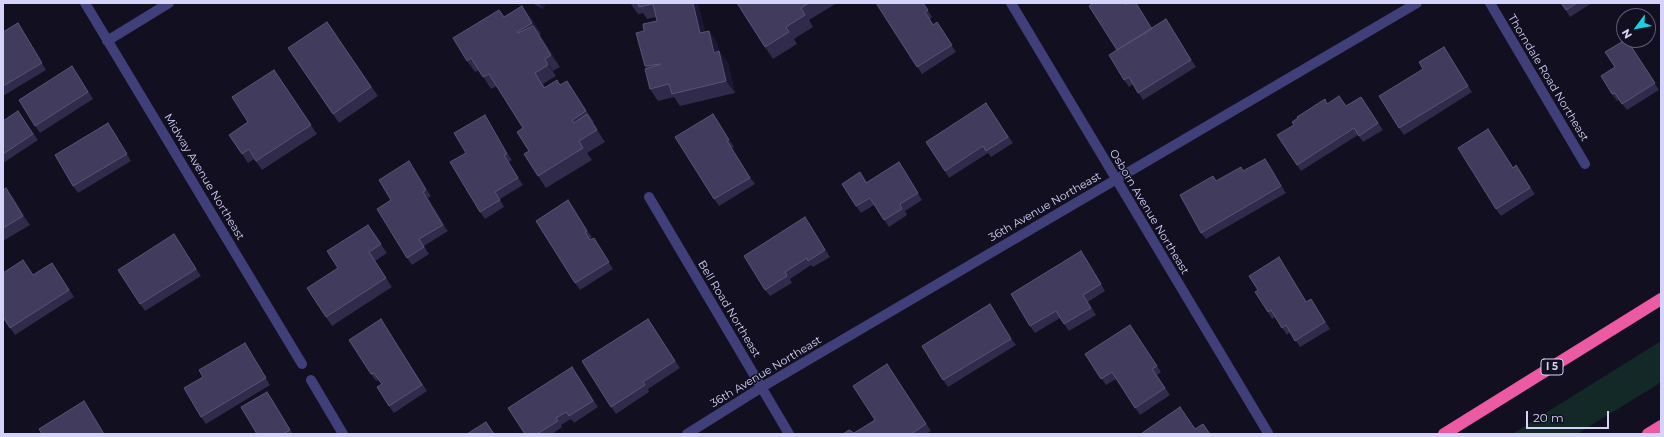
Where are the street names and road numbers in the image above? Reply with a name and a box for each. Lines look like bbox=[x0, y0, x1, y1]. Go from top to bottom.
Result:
street label: Thorndale Road Northeast bbox=[1505, 12, 1591, 144]
street label: Midway Avenue Northeast bbox=[161, 111, 247, 243]
street label: Osborn Avenue Northeast bbox=[1106, 147, 1192, 277]
street label: 36th Avenue Northeast bbox=[987, 169, 1103, 245]
street label: Bell Road Northeast bbox=[695, 258, 763, 360]
street label: 36th Avenue Northeast bbox=[708, 334, 824, 410]
road number: I 5 bbox=[1541, 359, 1563, 375]

